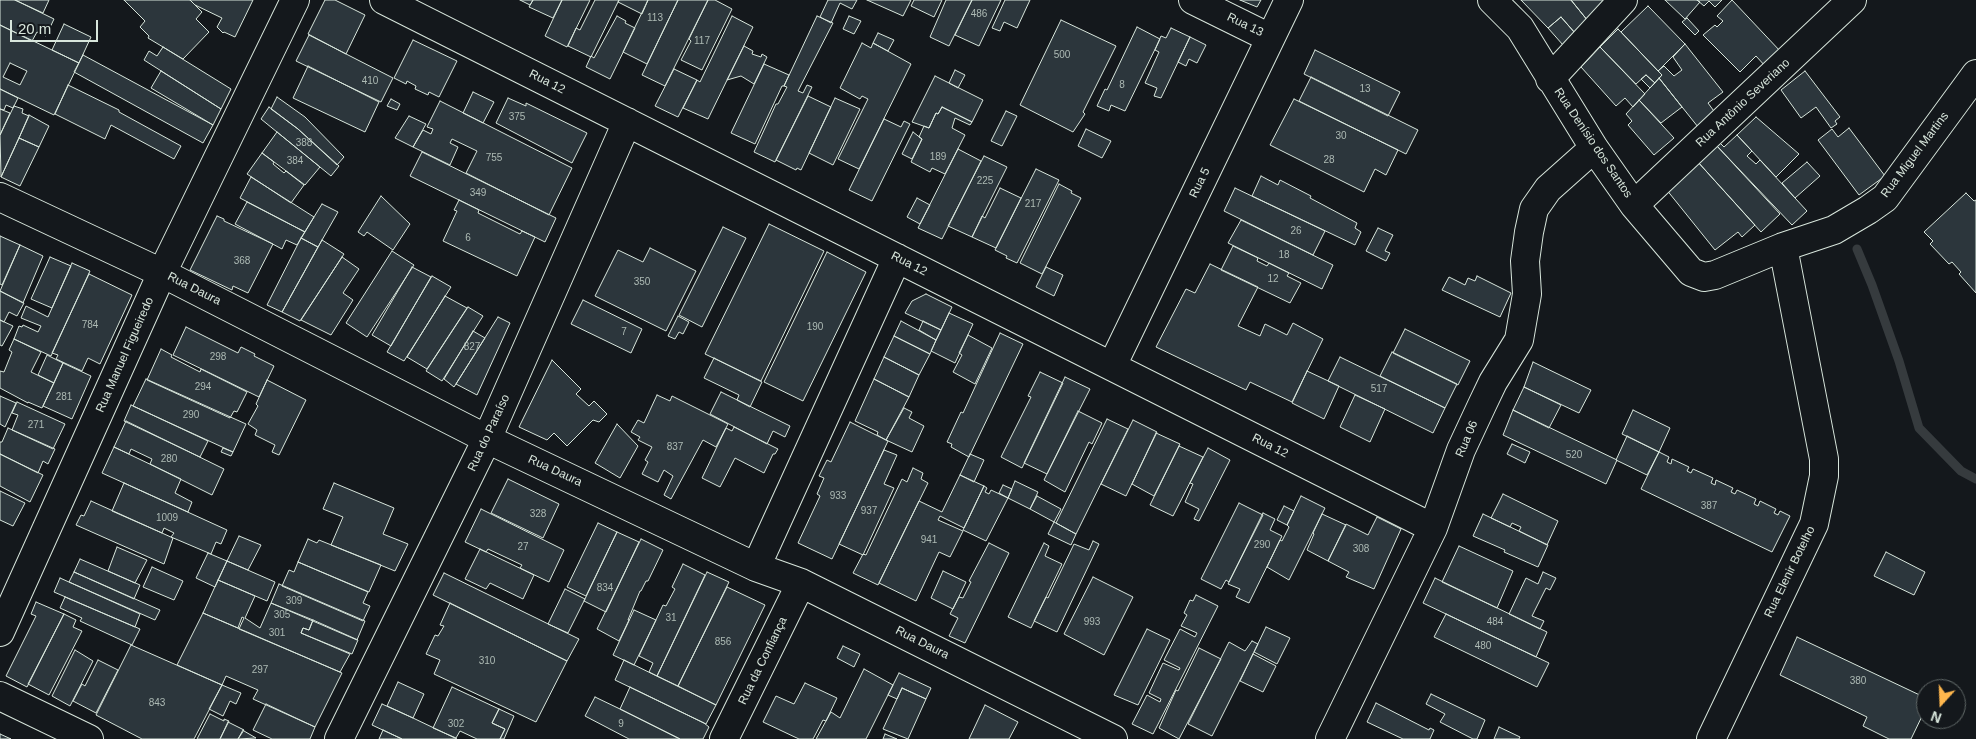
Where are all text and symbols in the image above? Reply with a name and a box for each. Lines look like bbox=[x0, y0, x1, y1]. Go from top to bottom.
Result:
house number: 486 bbox=[971, 8, 987, 20]
scale bar bbox=[12, 10, 100, 42]
street label: Rua 13 bbox=[1224, 10, 1266, 40]
house number: 113 bbox=[647, 12, 663, 24]
text: 20 m bbox=[18, 20, 51, 37]
house number: 117 bbox=[694, 35, 710, 47]
house number: 500 bbox=[1054, 49, 1070, 61]
street label: Rua Antônio Severiano bbox=[1693, 56, 1793, 150]
street label: Rua 12 bbox=[526, 67, 568, 97]
house number: 410 bbox=[362, 75, 378, 87]
house number: 8 bbox=[1119, 79, 1125, 91]
house number: 13 bbox=[1359, 83, 1371, 95]
street label: Rua Denísio dos Santos bbox=[1551, 85, 1635, 201]
street label: Rua Miguel Martins bbox=[1878, 109, 1952, 201]
house number: 375 bbox=[509, 111, 525, 123]
house number: 30 bbox=[1335, 130, 1347, 142]
house number: 388 bbox=[296, 137, 312, 149]
house number: 189 bbox=[930, 151, 946, 163]
house number: 755 bbox=[486, 152, 502, 164]
house number: 28 bbox=[1323, 154, 1335, 166]
house number: 384 bbox=[287, 155, 303, 167]
street label: Rua 5 bbox=[1187, 165, 1213, 201]
house number: 225 bbox=[977, 175, 993, 187]
house number: 349 bbox=[470, 187, 486, 199]
house number: 217 bbox=[1025, 198, 1041, 210]
house number: 26 bbox=[1290, 225, 1302, 237]
house number: 6 bbox=[465, 232, 471, 244]
street label: Rua 12 bbox=[888, 249, 930, 279]
house number: 18 bbox=[1278, 249, 1290, 261]
house number: 368 bbox=[234, 255, 250, 267]
street label: Rua Daura bbox=[165, 269, 223, 309]
house number: 12 bbox=[1267, 273, 1279, 285]
house number: 350 bbox=[634, 276, 650, 288]
street label: Rua Manuel Figueiredo bbox=[93, 295, 157, 415]
house number: 784 bbox=[82, 319, 98, 331]
house number: 190 bbox=[807, 321, 823, 333]
house number: 7 bbox=[621, 326, 627, 338]
house number: 827 bbox=[464, 341, 480, 353]
house number: 298 bbox=[210, 351, 226, 363]
house number: 294 bbox=[195, 381, 211, 393]
house number: 517 bbox=[1371, 383, 1387, 395]
house number: 281 bbox=[56, 391, 72, 403]
street label: Rua do Paraíso bbox=[465, 392, 513, 474]
house number: 290 bbox=[183, 409, 199, 421]
street label: Rua 06 bbox=[1453, 418, 1481, 460]
house number: 271 bbox=[28, 419, 44, 431]
street label: Rua 12 bbox=[1249, 431, 1291, 461]
house number: 837 bbox=[667, 441, 683, 453]
house number: 520 bbox=[1566, 449, 1582, 461]
street label: Rua Daura bbox=[526, 452, 584, 490]
house number: 280 bbox=[161, 453, 177, 465]
house number: 933 bbox=[830, 490, 846, 502]
house number: 387 bbox=[1701, 500, 1717, 512]
house number: 937 bbox=[861, 505, 877, 517]
house number: 328 bbox=[530, 508, 546, 520]
house number: 1009 bbox=[156, 512, 178, 524]
street label: Rua Elenir Botelho bbox=[1762, 524, 1818, 620]
house number: 941 bbox=[921, 534, 937, 546]
house number: 290 bbox=[1254, 539, 1270, 551]
house number: 27 bbox=[517, 541, 529, 553]
house number: 308 bbox=[1353, 543, 1369, 555]
house number: 834 bbox=[597, 582, 613, 594]
house number: 309 bbox=[286, 595, 302, 607]
house number: 305 bbox=[274, 609, 290, 621]
house number: 31 bbox=[665, 612, 677, 624]
street label: Rua da Confiança bbox=[735, 615, 791, 707]
house number: 993 bbox=[1084, 616, 1100, 628]
house number: 484 bbox=[1487, 616, 1503, 628]
street label: Rua Daura bbox=[893, 623, 951, 663]
house number: 301 bbox=[269, 627, 285, 639]
house number: 856 bbox=[715, 636, 731, 648]
house number: 480 bbox=[1475, 640, 1491, 652]
house number: 310 bbox=[479, 655, 495, 667]
house number: 297 bbox=[252, 664, 268, 676]
house number: 380 bbox=[1850, 675, 1866, 687]
north arrow bbox=[1916, 679, 1966, 729]
house number: 843 bbox=[149, 697, 165, 709]
text: N bbox=[1929, 708, 1944, 726]
house number: 302 bbox=[448, 718, 464, 730]
house number: 9 bbox=[618, 718, 624, 730]

